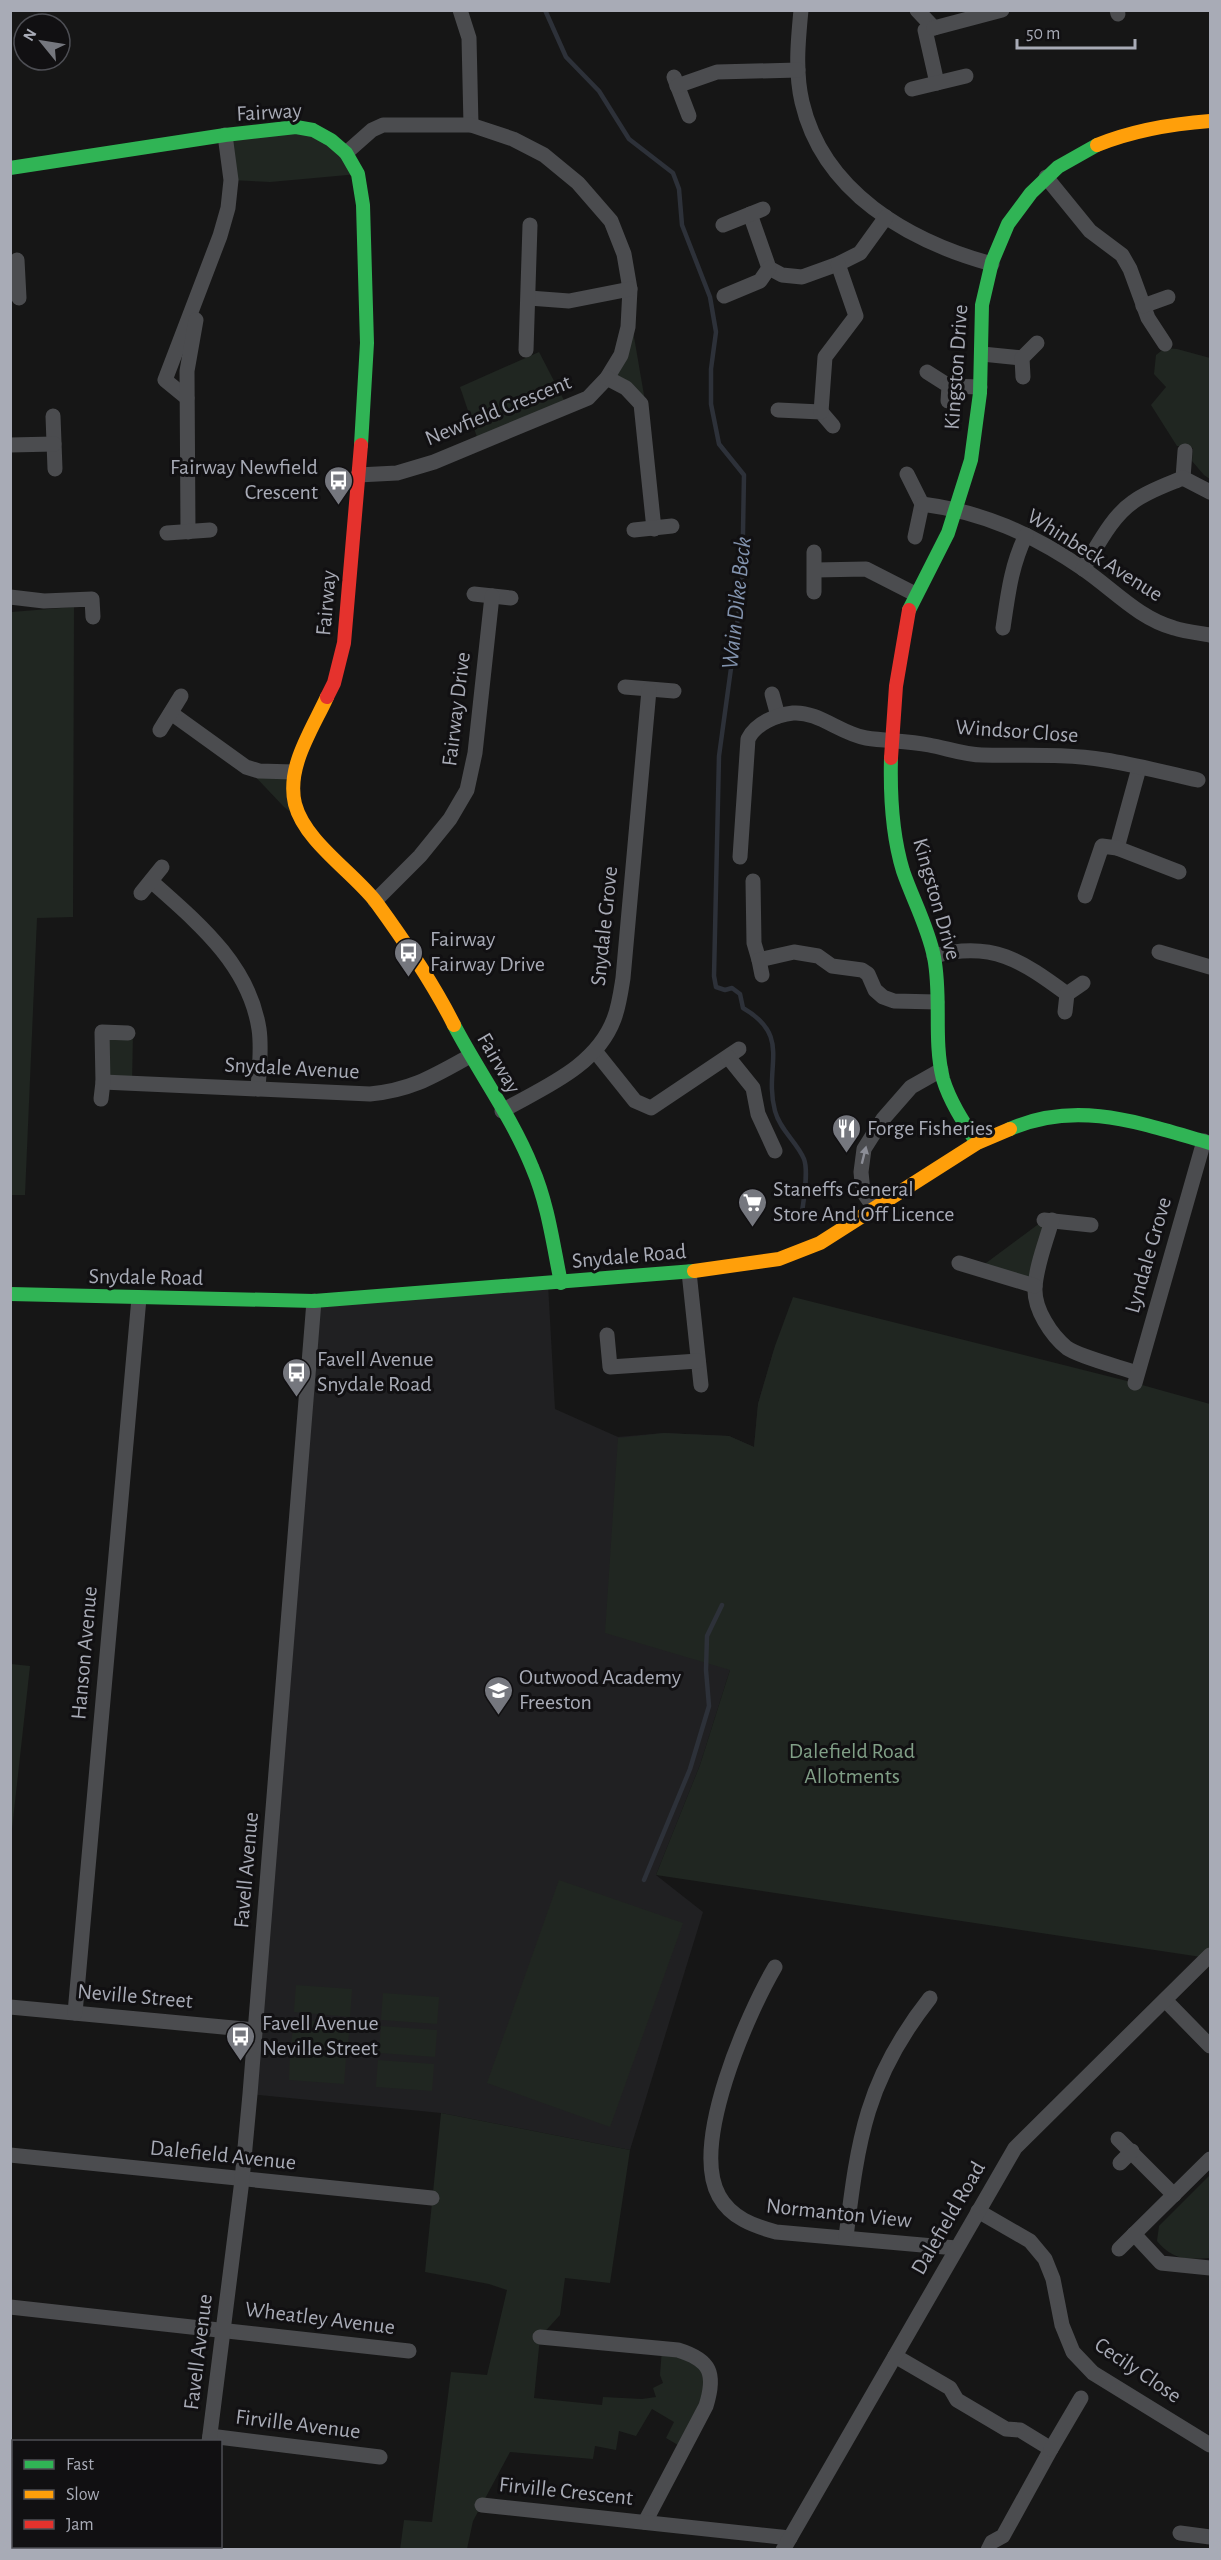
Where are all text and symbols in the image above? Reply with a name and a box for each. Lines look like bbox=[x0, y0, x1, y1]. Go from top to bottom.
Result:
north arrow bbox=[12, 12, 72, 72]
scale bar bbox=[1017, 12, 1136, 50]
text: 50 m bbox=[1026, 25, 1060, 43]
text: N bbox=[20, 26, 40, 44]
street label: Fairway bbox=[236, 99, 303, 125]
street label: Kingston Drive bbox=[941, 304, 971, 430]
street label: Newfield Crescent bbox=[422, 371, 574, 449]
place label: Fairway Newfield Crescent bbox=[170, 456, 318, 503]
bus stop icon: Fairway Newfield Crescent bbox=[323, 464, 355, 506]
street label: Whinbeck Avenue bbox=[1023, 505, 1167, 605]
water label: Wain Dike Beck bbox=[718, 535, 756, 671]
street label: Fairway bbox=[312, 569, 340, 637]
street label: Fairway Drive bbox=[438, 651, 474, 767]
street label: Windsor Close bbox=[955, 716, 1079, 746]
street label: Kingston Drive bbox=[909, 836, 965, 962]
street label: Snydale Grove bbox=[587, 865, 621, 987]
place label: Fairway Fairway Drive bbox=[430, 928, 545, 975]
bus stop icon: Fairway Fairway Drive bbox=[393, 936, 425, 978]
street label: Fairway bbox=[473, 1029, 525, 1097]
street label: Snydale Avenue bbox=[224, 1053, 360, 1083]
restaurant icon: Forge Fisheries bbox=[830, 1112, 862, 1154]
place label: Forge Fisheries bbox=[867, 1117, 993, 1139]
one-way arrow bbox=[860, 1146, 870, 1164]
place label: Staneffs General Store And Off Licence bbox=[773, 1178, 954, 1225]
supermarket icon: Staneffs General Store And Off Licence bbox=[736, 1186, 768, 1228]
street label: Lyndale Grove bbox=[1121, 1194, 1175, 1316]
street label: Snydale Road bbox=[571, 1240, 687, 1272]
street label: Snydale Road bbox=[88, 1265, 204, 1289]
place label: Favell Avenue Snydale Road bbox=[317, 1348, 434, 1395]
bus stop icon: Favell Avenue Snydale Road bbox=[280, 1356, 312, 1398]
street label: Hanson Avenue bbox=[67, 1585, 101, 1721]
place label: Outwood Academy Freeston bbox=[519, 1666, 682, 1713]
school or university icon: Outwood Academy Freeston bbox=[482, 1674, 514, 1716]
park label: Dalefield Road Allotments bbox=[789, 1740, 915, 1787]
street label: Favell Avenue bbox=[230, 1811, 262, 1929]
street label: Neville Street bbox=[76, 1980, 194, 2012]
place label: Favell Avenue Neville Street bbox=[262, 2012, 379, 2059]
bus stop icon: Favell Avenue Neville Street bbox=[225, 2020, 257, 2062]
street label: Dalefield Avenue bbox=[149, 2136, 297, 2174]
street label: Dalefield Road bbox=[907, 2158, 989, 2278]
street label: Normanton View bbox=[765, 2194, 913, 2232]
street label: Favell Avenue bbox=[180, 2293, 216, 2411]
street label: Wheatley Avenue bbox=[244, 2298, 396, 2338]
street label: Cecily Close bbox=[1091, 2333, 1185, 2407]
street label: Firville Avenue bbox=[234, 2405, 362, 2443]
legend bbox=[12, 2440, 222, 2548]
text: Fast bbox=[66, 2456, 94, 2474]
street label: Firville Crescent bbox=[498, 2473, 634, 2509]
text: Slow bbox=[66, 2486, 99, 2504]
text: Jam bbox=[66, 2516, 94, 2534]

